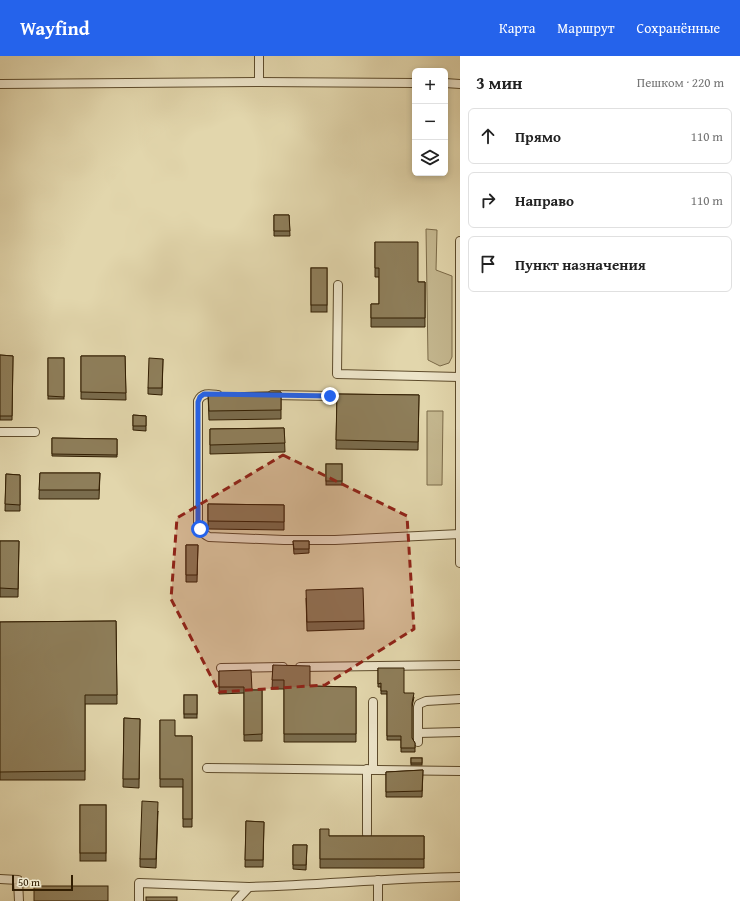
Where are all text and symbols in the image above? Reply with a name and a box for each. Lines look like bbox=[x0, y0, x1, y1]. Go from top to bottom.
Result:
text: Wayfind bbox=[20, 14, 90, 42]
text: Карта bbox=[499, 18, 535, 38]
text: Маршрут bbox=[557, 18, 615, 38]
text: Сохранённые bbox=[637, 18, 720, 38]
map controls bbox=[412, 68, 448, 176]
button: + bbox=[412, 68, 448, 104]
text: 3 мин bbox=[476, 70, 522, 95]
text: Пешком · 220 m bbox=[637, 73, 724, 92]
button: − bbox=[412, 104, 448, 140]
icon: ahead bbox=[477, 125, 499, 147]
text: Прямо bbox=[515, 126, 561, 147]
text: 110 m bbox=[691, 127, 723, 146]
button: layers bbox=[412, 140, 448, 176]
icon: right bbox=[477, 189, 499, 211]
text: Направо bbox=[515, 190, 574, 211]
text: 110 m bbox=[691, 191, 723, 210]
icon: arrive bbox=[477, 253, 499, 275]
text: Пункт назначения bbox=[515, 254, 646, 275]
route end bbox=[321, 387, 339, 405]
route start bbox=[191, 520, 209, 538]
scale bar bbox=[12, 873, 73, 892]
text: 50 m bbox=[18, 874, 40, 890]

